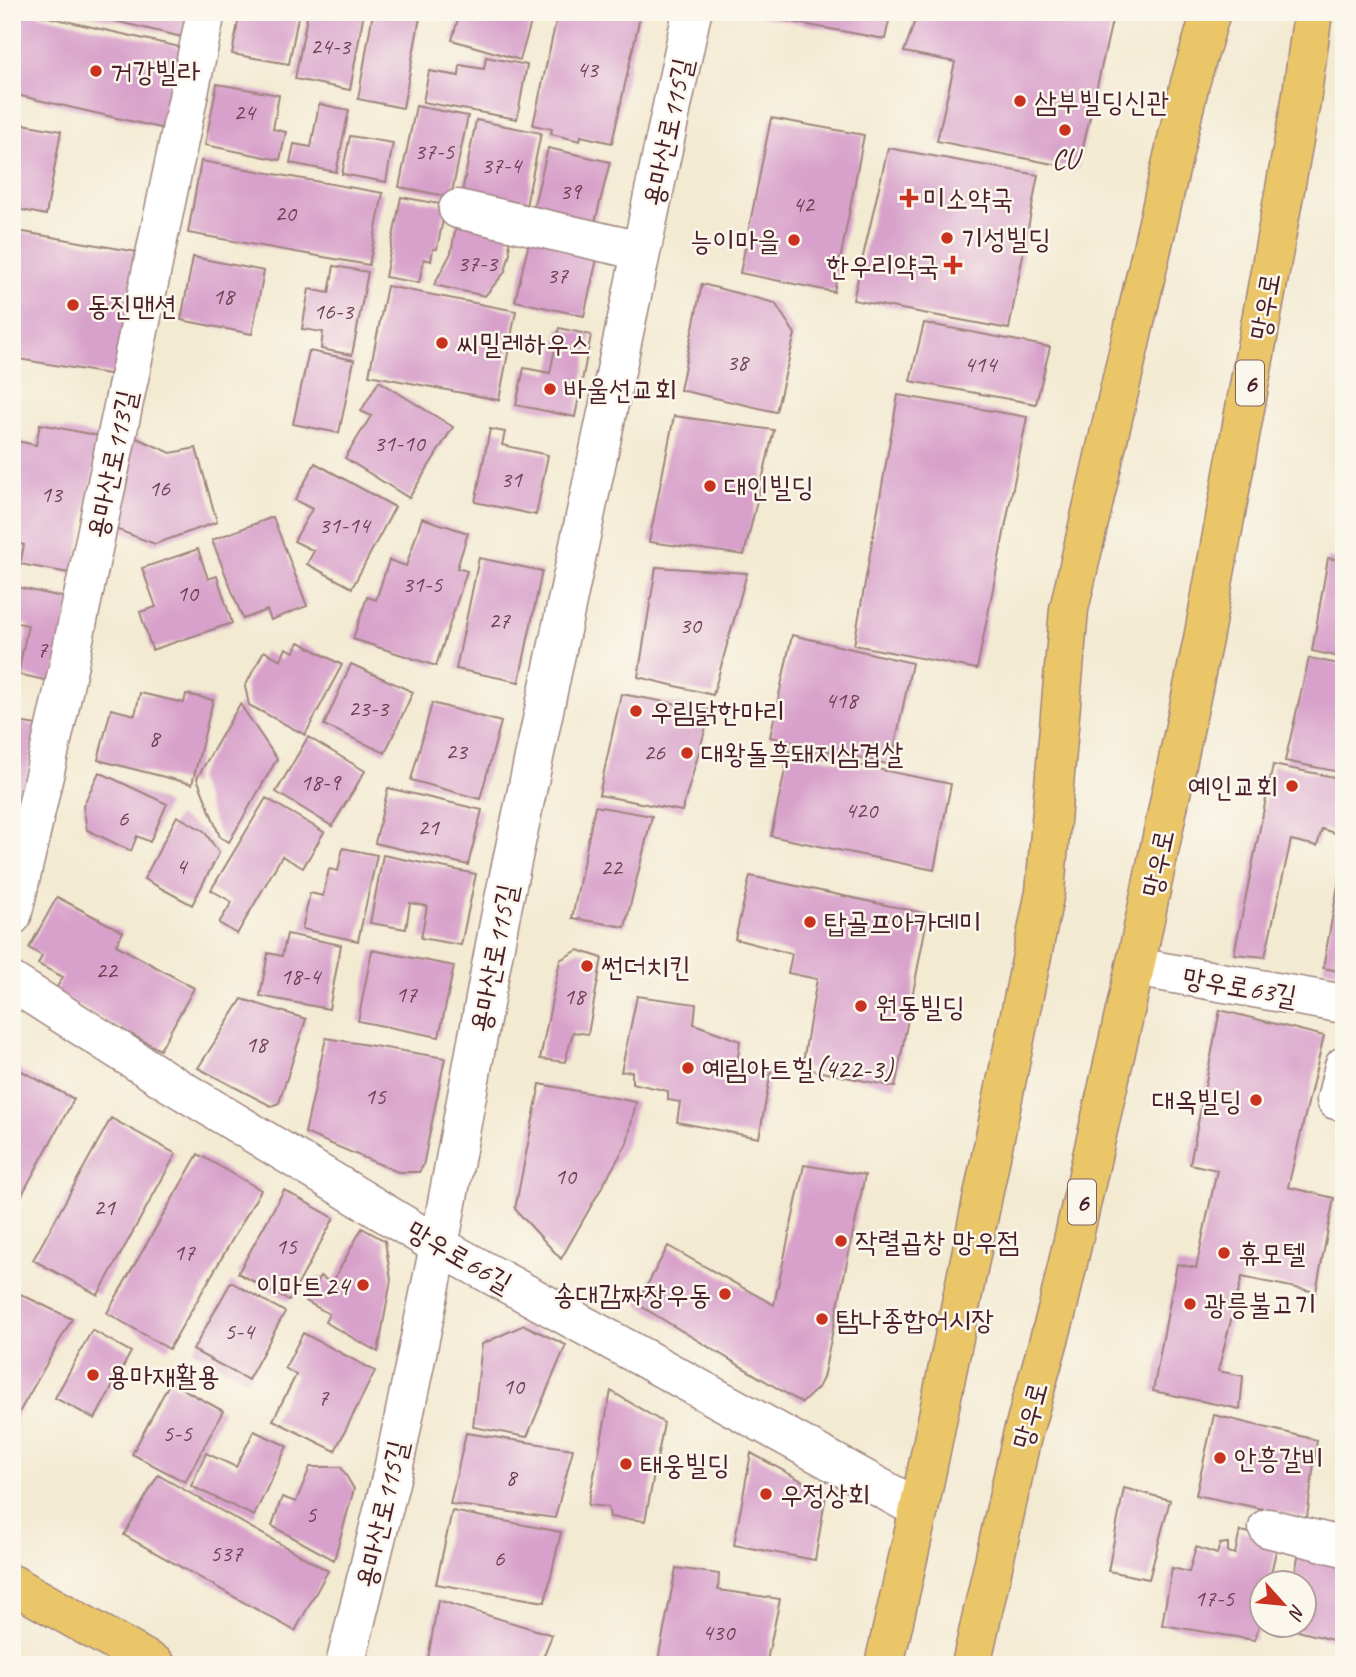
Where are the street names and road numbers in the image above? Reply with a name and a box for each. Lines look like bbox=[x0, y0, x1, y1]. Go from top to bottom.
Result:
street label: 용마산로115길 bbox=[635, 55, 700, 209]
street label: 망우로 bbox=[1241, 270, 1288, 342]
road number: 6 bbox=[1236, 360, 1264, 406]
street label: 용마산로113길 bbox=[79, 387, 144, 541]
street label: 망우로 bbox=[1133, 826, 1182, 900]
street label: 용마산로115길 bbox=[462, 881, 525, 1035]
street label: 망우로63길 bbox=[1180, 959, 1300, 1014]
road number: 6 bbox=[1068, 1180, 1096, 1224]
street label: 망우로66길 bbox=[401, 1212, 518, 1300]
street label: 망우로 bbox=[1004, 1378, 1055, 1452]
street label: 용마산로115길 bbox=[348, 1437, 415, 1591]

